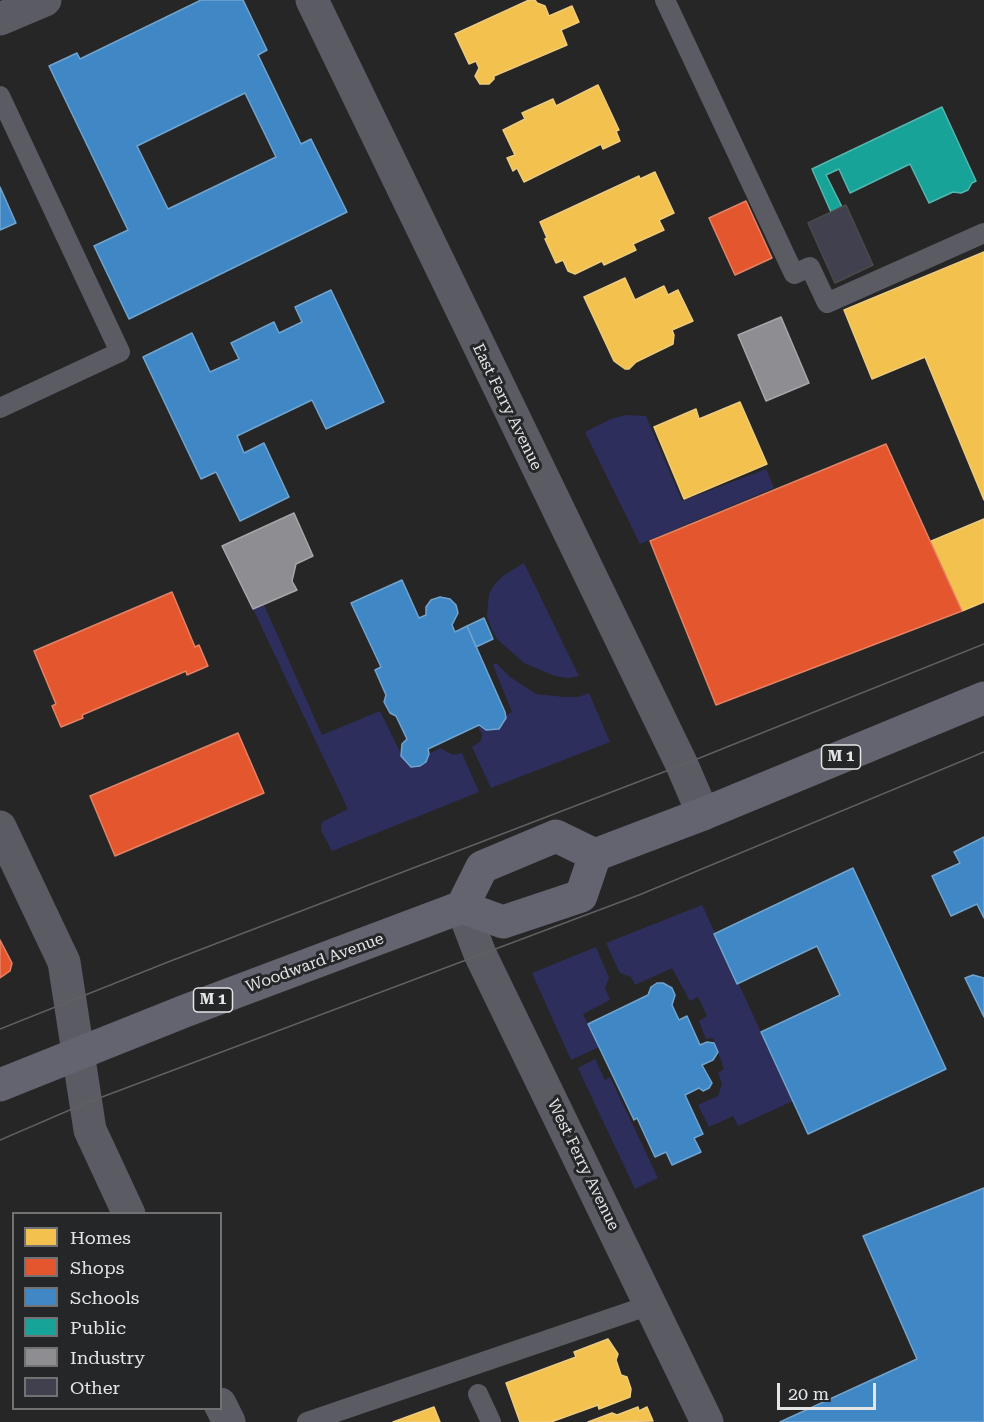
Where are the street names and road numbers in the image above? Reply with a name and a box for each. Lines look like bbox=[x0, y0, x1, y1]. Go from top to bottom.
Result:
street label: East Ferry Avenue bbox=[468, 340, 546, 474]
road number: M 1 bbox=[822, 745, 860, 769]
street label: Woodward Avenue bbox=[243, 929, 387, 997]
road number: M 1 bbox=[194, 988, 232, 1012]
street label: West Ferry Avenue bbox=[543, 1096, 623, 1234]

